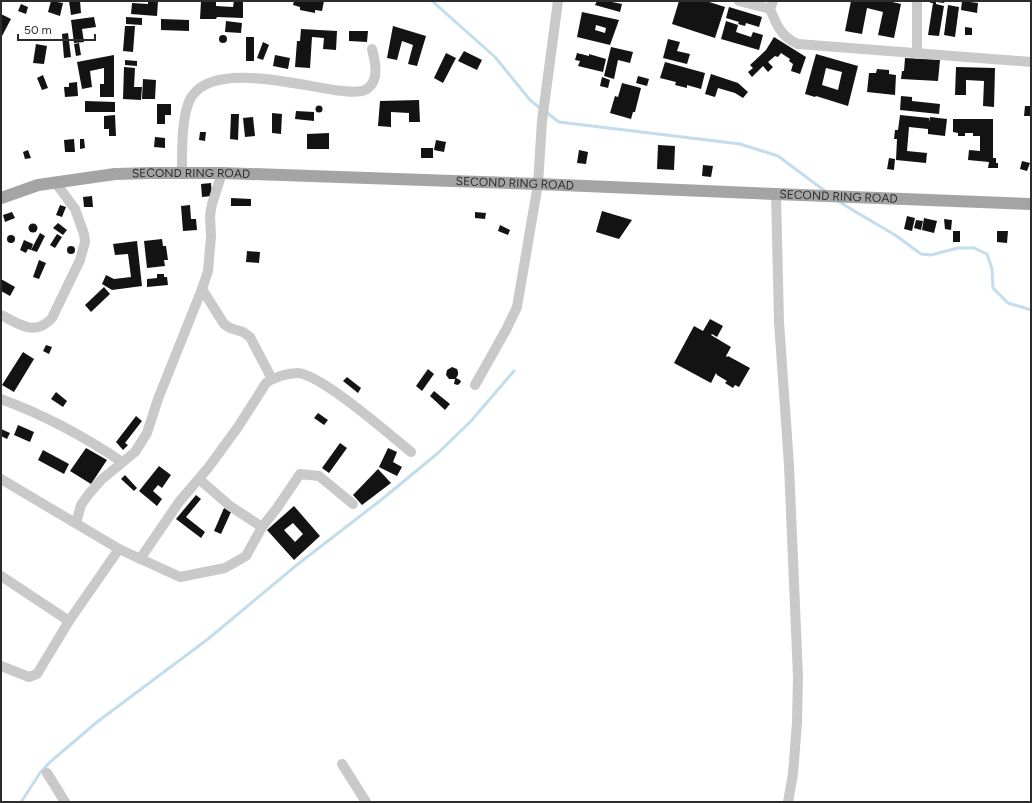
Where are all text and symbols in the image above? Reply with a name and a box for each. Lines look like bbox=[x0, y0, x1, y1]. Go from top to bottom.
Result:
scale bar bbox=[18, 16, 95, 42]
text: 50 m bbox=[24, 23, 52, 37]
street label: SECOND RING ROAD bbox=[132, 166, 250, 181]
street label: SECOND RING ROAD bbox=[455, 174, 574, 193]
street label: SECOND RING ROAD bbox=[779, 187, 898, 206]

